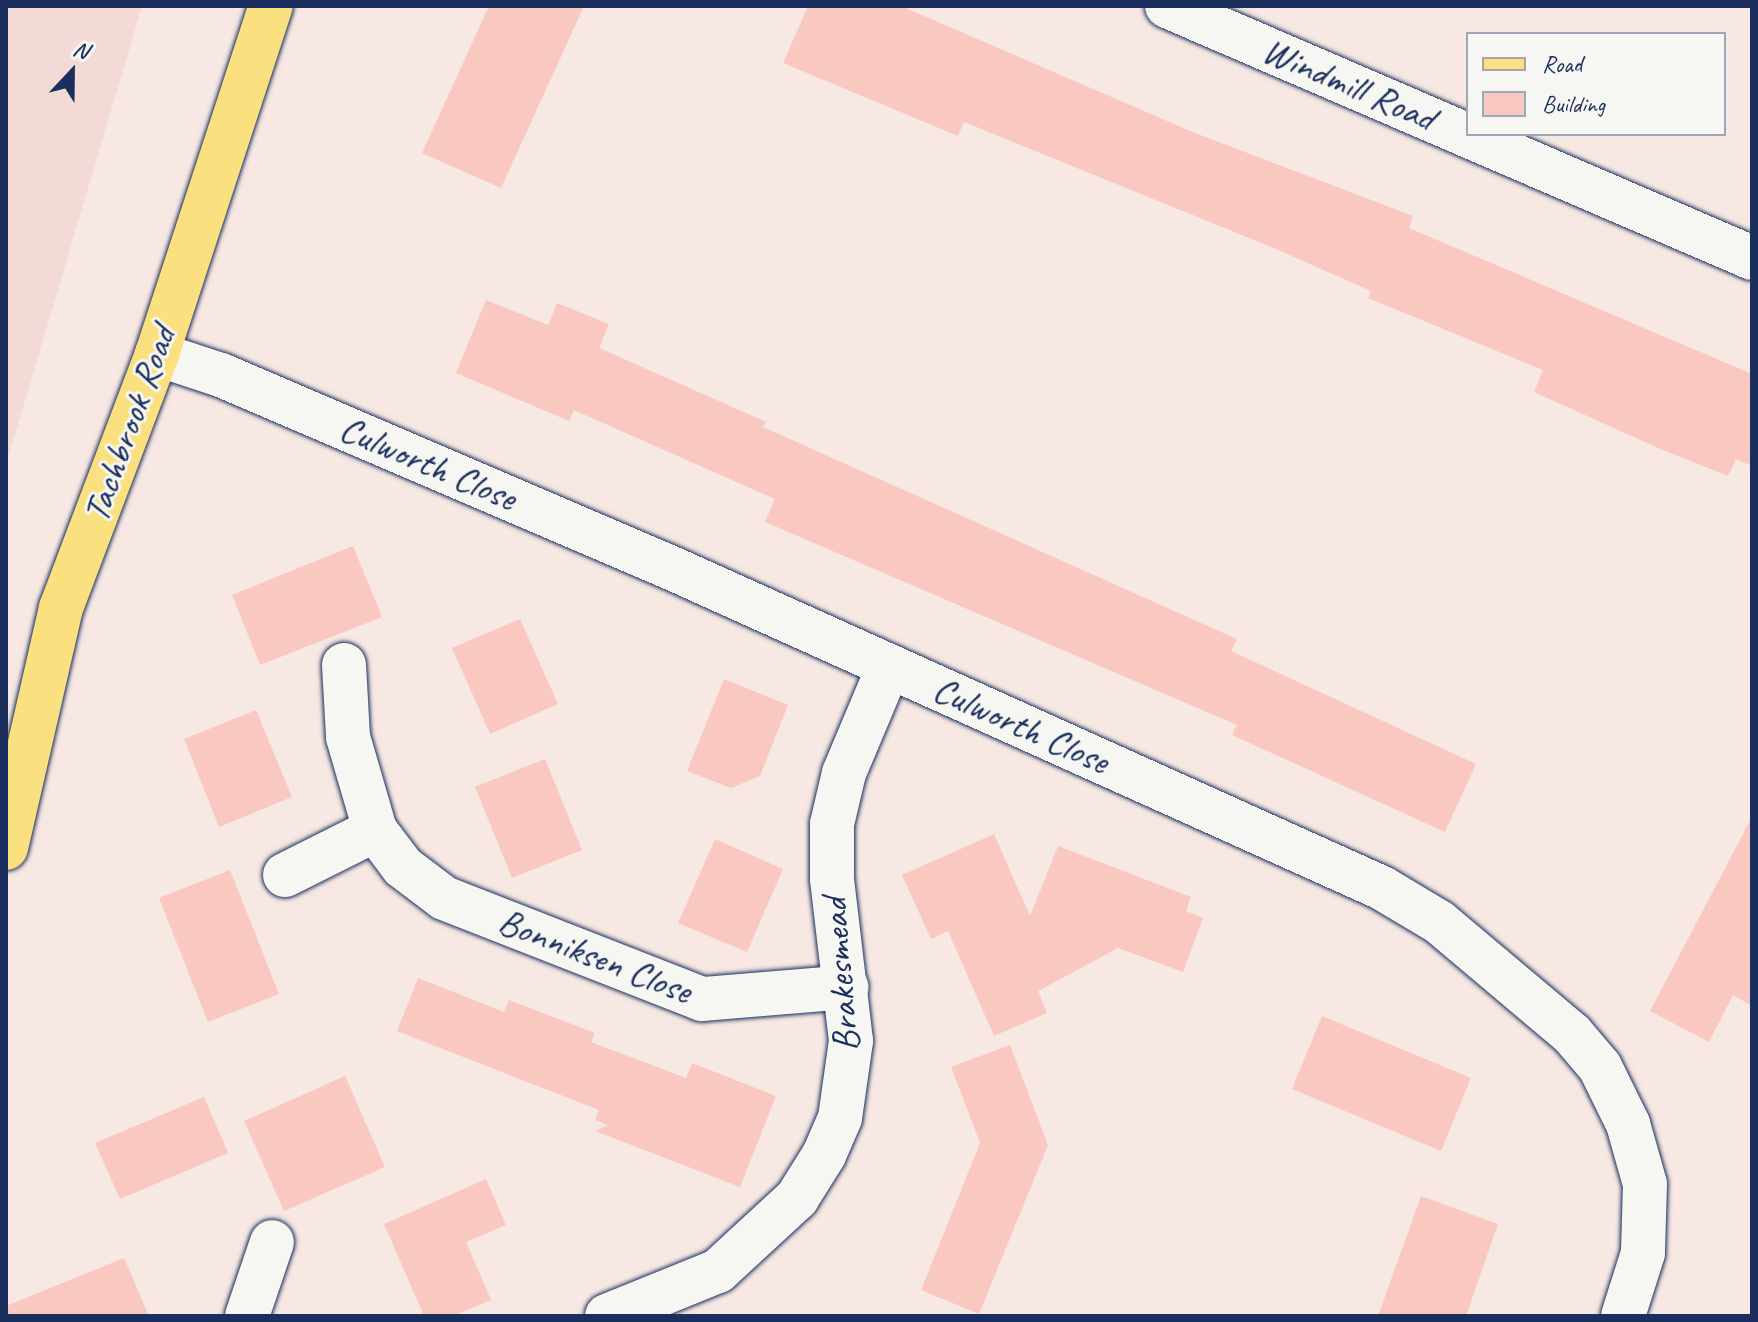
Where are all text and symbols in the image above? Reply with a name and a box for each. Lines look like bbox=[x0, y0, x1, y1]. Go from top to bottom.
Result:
street label: Windmill Road bbox=[1256, 28, 1442, 140]
north arrow bbox=[32, 32, 112, 112]
legend bbox=[1466, 32, 1726, 136]
text: N bbox=[69, 34, 93, 65]
text: Road bbox=[1542, 49, 1582, 79]
text: Building bbox=[1542, 89, 1605, 119]
street label: Tachbrook Road bbox=[73, 320, 185, 528]
street label: Culworth Close bbox=[333, 405, 523, 521]
street label: Culworth Close bbox=[926, 666, 1116, 784]
street label: Brakesmead bbox=[811, 896, 869, 1054]
street label: Bonniksen Close bbox=[492, 898, 698, 1014]

